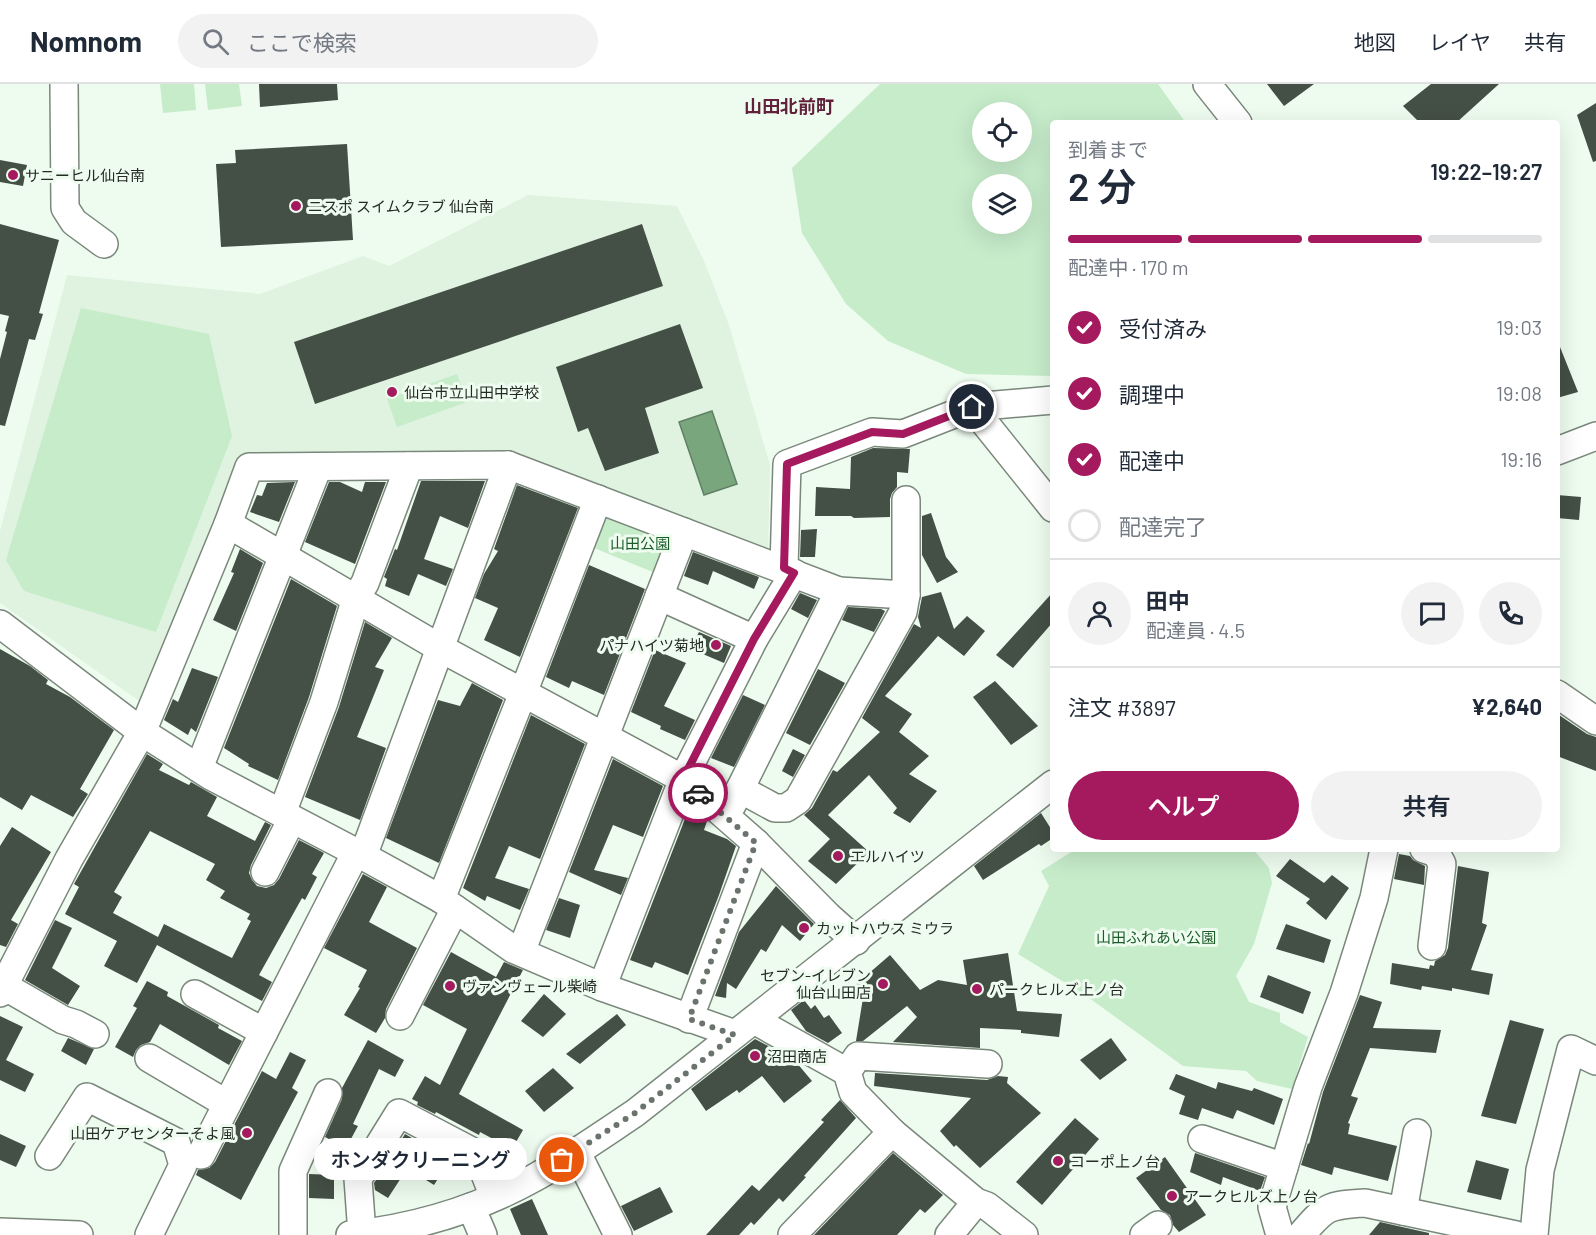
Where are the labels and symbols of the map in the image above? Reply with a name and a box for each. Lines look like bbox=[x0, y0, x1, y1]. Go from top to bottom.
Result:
district label: 山田北前町 bbox=[744, 95, 834, 117]
place label: サニーヒル仙台南 bbox=[25, 166, 145, 184]
marker: サニーヒル仙台南 bbox=[6, 168, 20, 182]
place label: ニスポ スイムクラブ 仙台南 bbox=[308, 197, 494, 215]
marker: ニスポ スイムクラブ 仙台南 bbox=[289, 199, 303, 213]
pin bbox=[946, 381, 997, 432]
place label: 仙台市立山田中学校 bbox=[404, 383, 539, 401]
marker: 仙台市立山田中学校 bbox=[385, 385, 399, 399]
park label: 山田公園 bbox=[610, 534, 670, 552]
place label: パナハイツ菊地 bbox=[599, 636, 704, 654]
marker: パナハイツ菊地 bbox=[709, 638, 723, 652]
courier bbox=[668, 763, 728, 823]
place label: エルハイツ bbox=[850, 847, 925, 865]
marker: エルハイツ bbox=[831, 849, 845, 863]
place label: カットハウス ミウラ bbox=[816, 919, 954, 937]
marker: カットハウス ミウラ bbox=[797, 921, 811, 935]
park label: 山田ふれあい公園 bbox=[1096, 928, 1216, 946]
place label: セブン-イレブン 仙台山田店 bbox=[760, 966, 871, 1001]
place label: ヴァンヴェール柴崎 bbox=[462, 977, 597, 995]
marker: セブン-イレブン 仙台山田店 bbox=[876, 977, 890, 991]
marker: ヴァンヴェール柴崎 bbox=[443, 979, 457, 993]
place label: パークヒルズ上ノ台 bbox=[989, 980, 1124, 998]
marker: パークヒルズ上ノ台 bbox=[970, 982, 984, 996]
place label: 沼田商店 bbox=[767, 1047, 827, 1065]
marker: 沼田商店 bbox=[748, 1049, 762, 1063]
place label: 山田ケアセンターそよ風 bbox=[70, 1124, 235, 1142]
marker: 山田ケアセンターそよ風 bbox=[240, 1126, 254, 1140]
pin bbox=[536, 1134, 587, 1185]
callout: ホンダクリーニング bbox=[313, 1139, 526, 1181]
place label: コーポ上ノ台 bbox=[1070, 1152, 1160, 1170]
marker: コーポ上ノ台 bbox=[1051, 1154, 1065, 1168]
place label: アークヒルズ上ノ台 bbox=[1184, 1187, 1318, 1205]
marker: アークヒルズ上ノ台 bbox=[1165, 1189, 1179, 1203]

